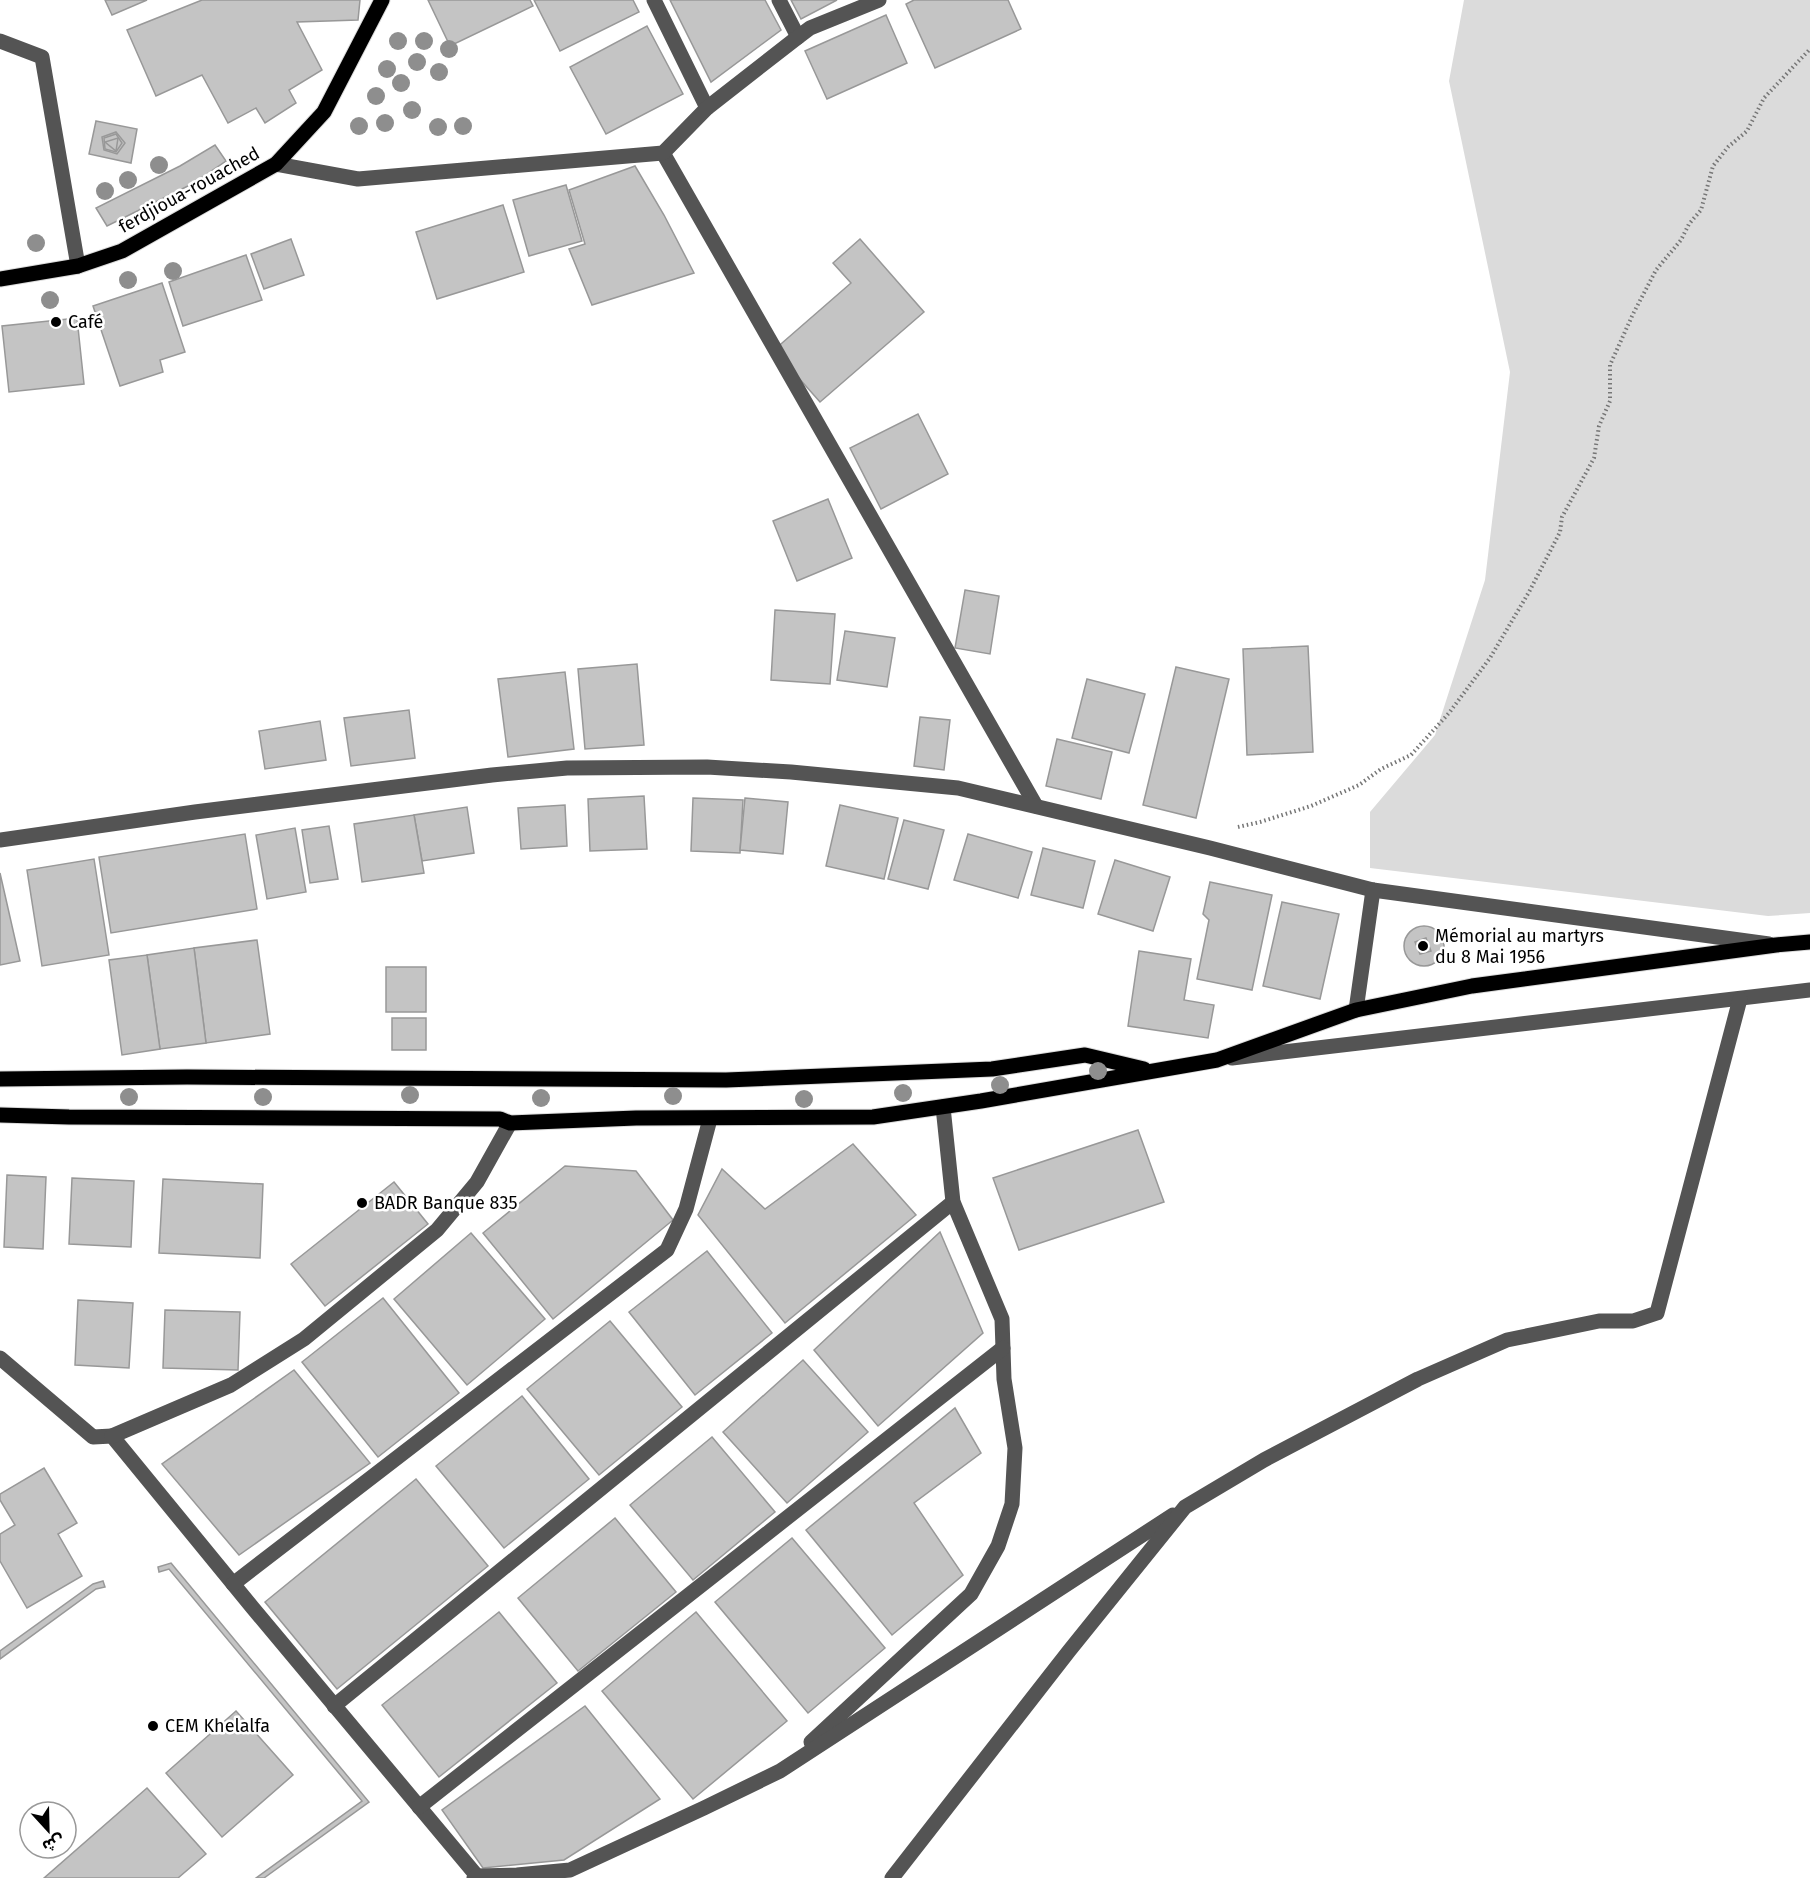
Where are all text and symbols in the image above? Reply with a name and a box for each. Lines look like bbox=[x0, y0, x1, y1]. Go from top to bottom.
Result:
street label: ferdjioua-rouached bbox=[115, 142, 263, 238]
place label: Café bbox=[68, 311, 103, 333]
marker: Café bbox=[49, 315, 63, 329]
place label: Mémorial au martyrs du 8 Mai 1956 bbox=[1435, 925, 1604, 968]
marker: Mémorial au martyrs du 8 Mai 1956 bbox=[1416, 939, 1430, 953]
place label: BADR Banque 835 bbox=[374, 1192, 517, 1214]
marker: BADR Banque 835 bbox=[355, 1196, 369, 1210]
place label: CEM Khelalfa bbox=[165, 1715, 270, 1737]
marker: CEM Khelalfa bbox=[146, 1719, 160, 1733]
north arrow bbox=[18, 1800, 78, 1860]
text: ش bbox=[40, 1831, 67, 1856]

